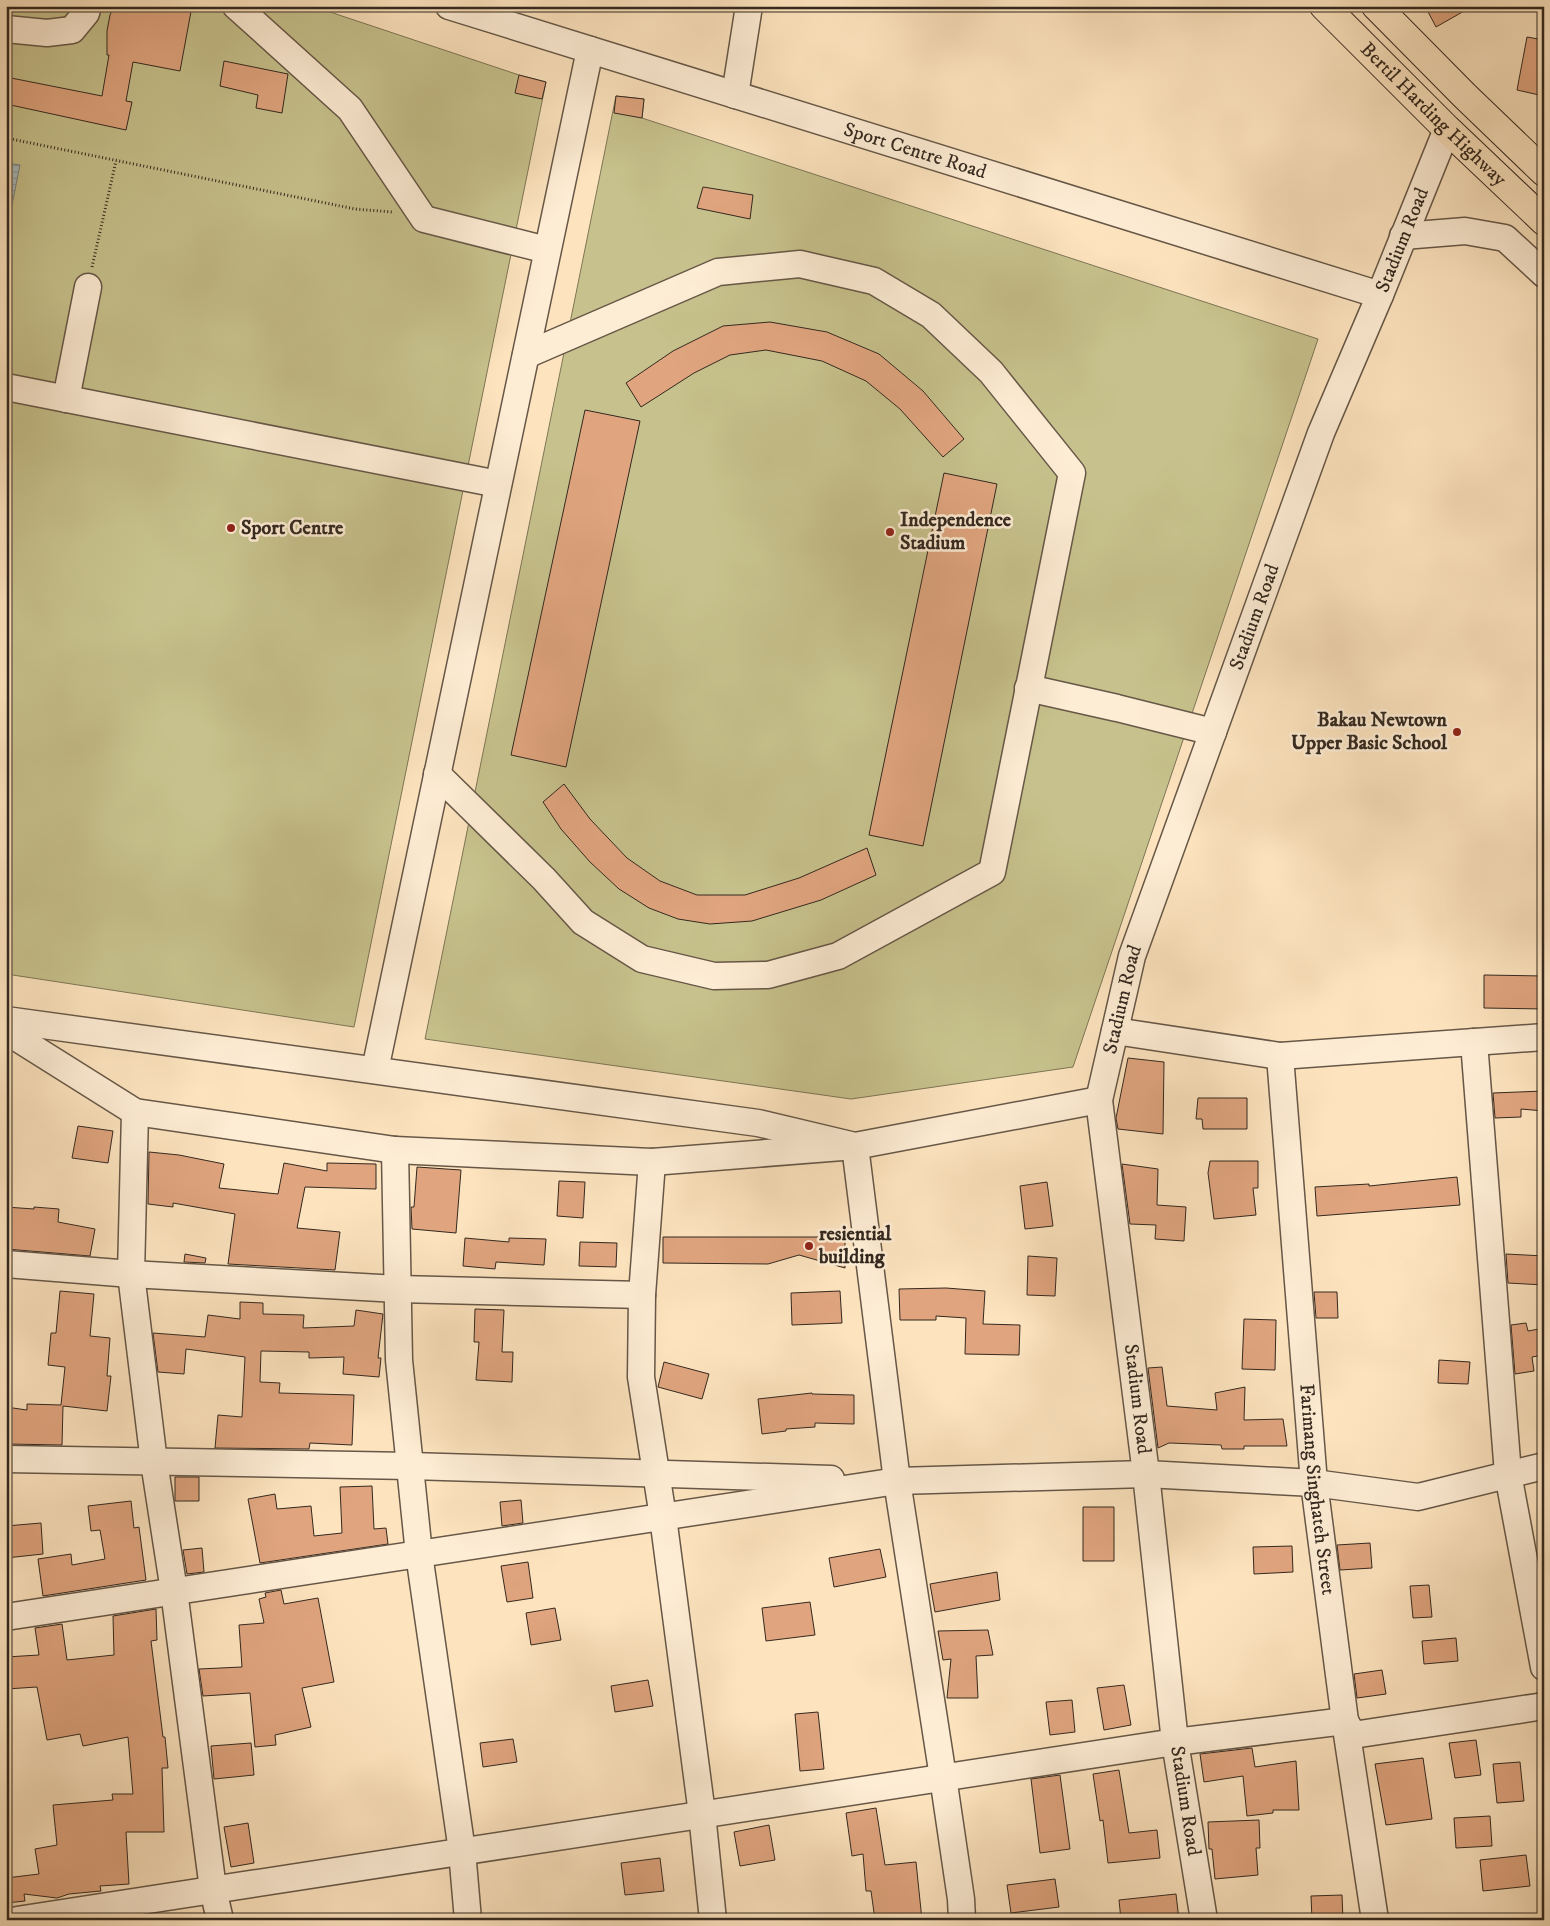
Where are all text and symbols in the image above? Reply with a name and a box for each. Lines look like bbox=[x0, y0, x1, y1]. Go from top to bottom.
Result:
street label: Bertil Harding Highway bbox=[1355, 37, 1512, 192]
street label: Sport Centre Road bbox=[841, 117, 990, 185]
street label: Stadium Road bbox=[1370, 184, 1435, 296]
place label: Independence Stadium bbox=[900, 508, 1012, 556]
place label: Sport Centre bbox=[241, 516, 344, 541]
marker: Sport Centre bbox=[225, 522, 237, 534]
marker: Independence Stadium bbox=[884, 526, 896, 538]
street label: Stadium Road bbox=[1224, 561, 1285, 673]
place label: Bakau Newtown Upper Basic School bbox=[1291, 708, 1448, 756]
marker: Bakau Newtown Upper Basic School bbox=[1451, 726, 1463, 738]
street label: Stadium Road bbox=[1097, 942, 1147, 1056]
place label: resiential building bbox=[818, 1222, 892, 1270]
marker: resiential building bbox=[803, 1240, 815, 1252]
street label: Stadium Road bbox=[1118, 1342, 1156, 1456]
street label: Farimang Singhateh Street bbox=[1294, 1383, 1341, 1597]
street label: Stadium Road bbox=[1164, 1744, 1206, 1858]

